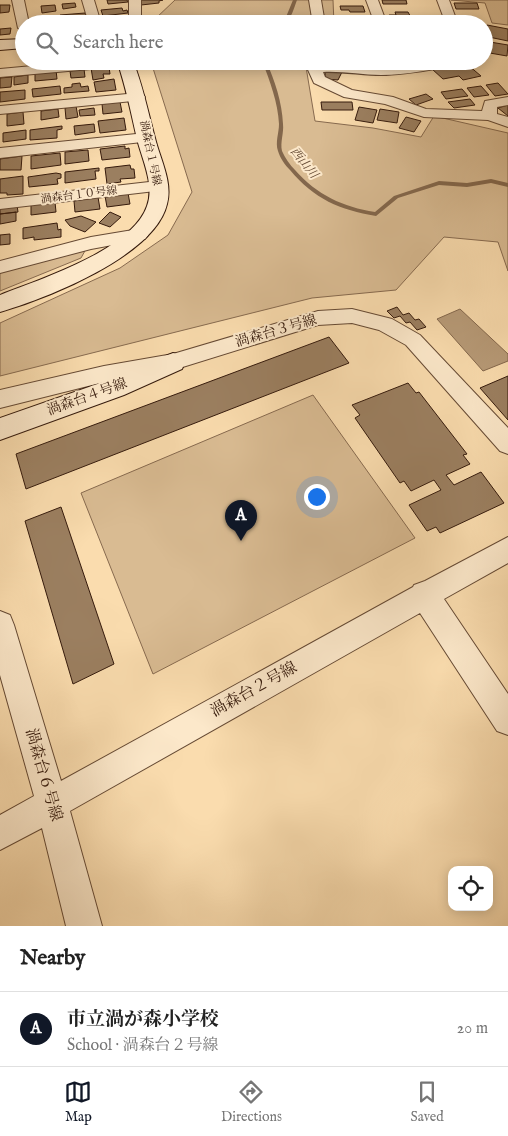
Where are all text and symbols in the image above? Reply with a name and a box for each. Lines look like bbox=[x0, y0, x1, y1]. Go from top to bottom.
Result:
search box bbox=[15, 15, 493, 70]
icon: search bbox=[33, 29, 61, 57]
text: Search here bbox=[73, 31, 164, 55]
street label: 渦森台１号線 bbox=[136, 119, 164, 187]
water label: 西山川 bbox=[287, 144, 322, 183]
street label: 渦森台１０号線 bbox=[40, 183, 118, 207]
street label: 渦森台３号線 bbox=[233, 311, 319, 351]
street label: 渦森台４号線 bbox=[44, 374, 130, 420]
your location bbox=[304, 484, 330, 510]
pin: A bbox=[225, 500, 257, 541]
street label: 渦森台２号線 bbox=[207, 658, 301, 722]
street label: 渦森台６号線 bbox=[20, 726, 66, 824]
map controls bbox=[448, 866, 493, 911]
button: locate bbox=[448, 866, 493, 911]
text: Nearby bbox=[20, 945, 85, 972]
text: 市立渦が森小学校 bbox=[67, 1008, 219, 1032]
text: A bbox=[31, 1019, 41, 1039]
text: 20 m bbox=[457, 1019, 488, 1039]
text: School · 渦森台２号線 bbox=[67, 1036, 219, 1056]
tab: Map bbox=[64, 1078, 92, 1126]
tab: Directions bbox=[221, 1078, 282, 1126]
tab: Saved bbox=[411, 1078, 444, 1126]

